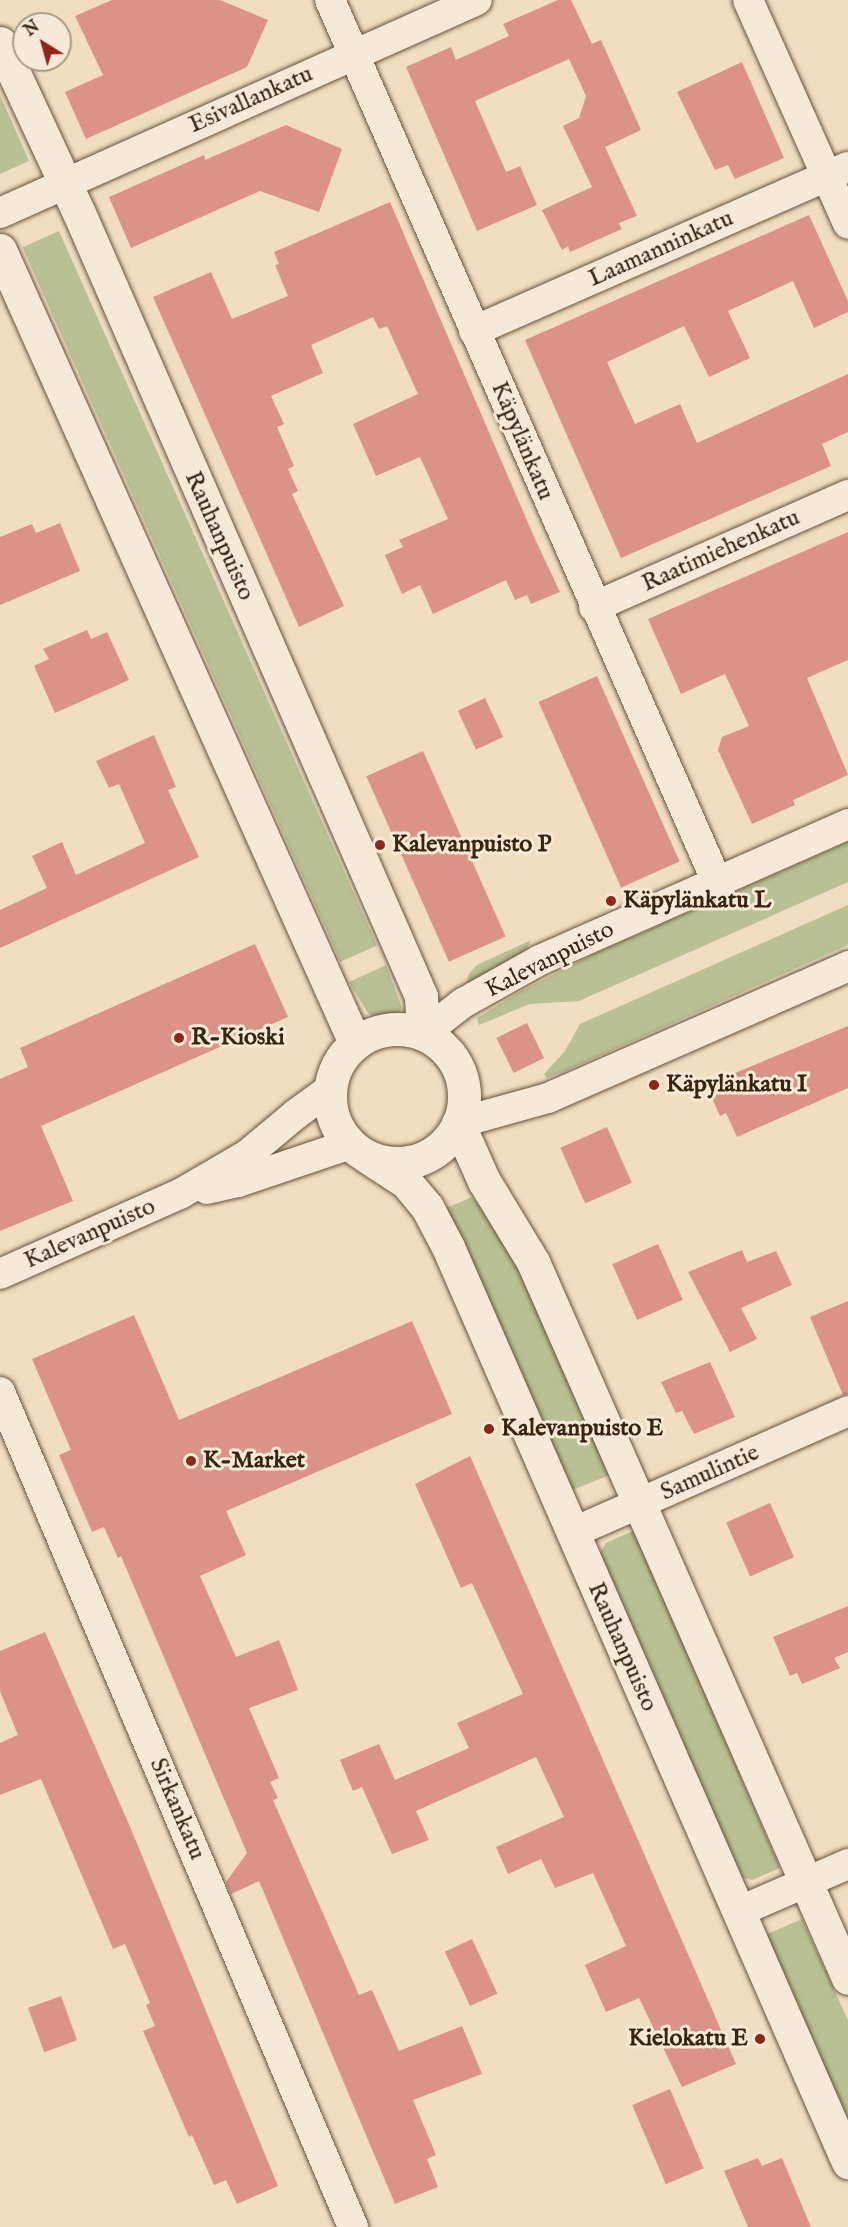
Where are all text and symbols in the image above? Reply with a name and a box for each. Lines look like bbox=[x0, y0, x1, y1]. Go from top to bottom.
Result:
north arrow bbox=[12, 12, 72, 72]
text: N bbox=[21, 17, 44, 41]
street label: Esivallankatu bbox=[185, 60, 317, 140]
street label: Laamanninkatu bbox=[584, 204, 738, 294]
street label: Käpylänkatu bbox=[484, 378, 560, 504]
street label: Rauhanpuisto bbox=[178, 467, 260, 605]
street label: Raatimiehenkatu bbox=[638, 503, 804, 599]
place label: Kalevanpuisto P bbox=[392, 831, 551, 859]
marker: Kalevanpuisto P bbox=[373, 838, 387, 852]
place label: Käpylänkatu L bbox=[623, 887, 771, 915]
marker: Käpylänkatu L bbox=[604, 894, 618, 908]
street label: Kalevanpuisto bbox=[481, 915, 619, 1005]
place label: R-Kioski bbox=[191, 1024, 285, 1052]
marker: R-Kioski bbox=[172, 1031, 186, 1045]
place label: Käpylänkatu I bbox=[666, 1071, 807, 1099]
marker: Käpylänkatu I bbox=[647, 1078, 661, 1092]
street label: Kalevanpuisto bbox=[20, 1192, 160, 1276]
place label: Kalevanpuisto E bbox=[501, 1415, 663, 1443]
marker: Kalevanpuisto E bbox=[482, 1422, 496, 1436]
street label: Samulintie bbox=[656, 1439, 764, 1507]
place label: K-Market bbox=[203, 1447, 305, 1475]
marker: K-Market bbox=[184, 1454, 198, 1468]
street label: Rauhanpuisto bbox=[581, 1578, 663, 1716]
street label: Sirkankatu bbox=[143, 1754, 211, 1864]
place label: Kielokatu E bbox=[628, 2025, 748, 2053]
marker: Kielokatu E bbox=[753, 2032, 767, 2046]

